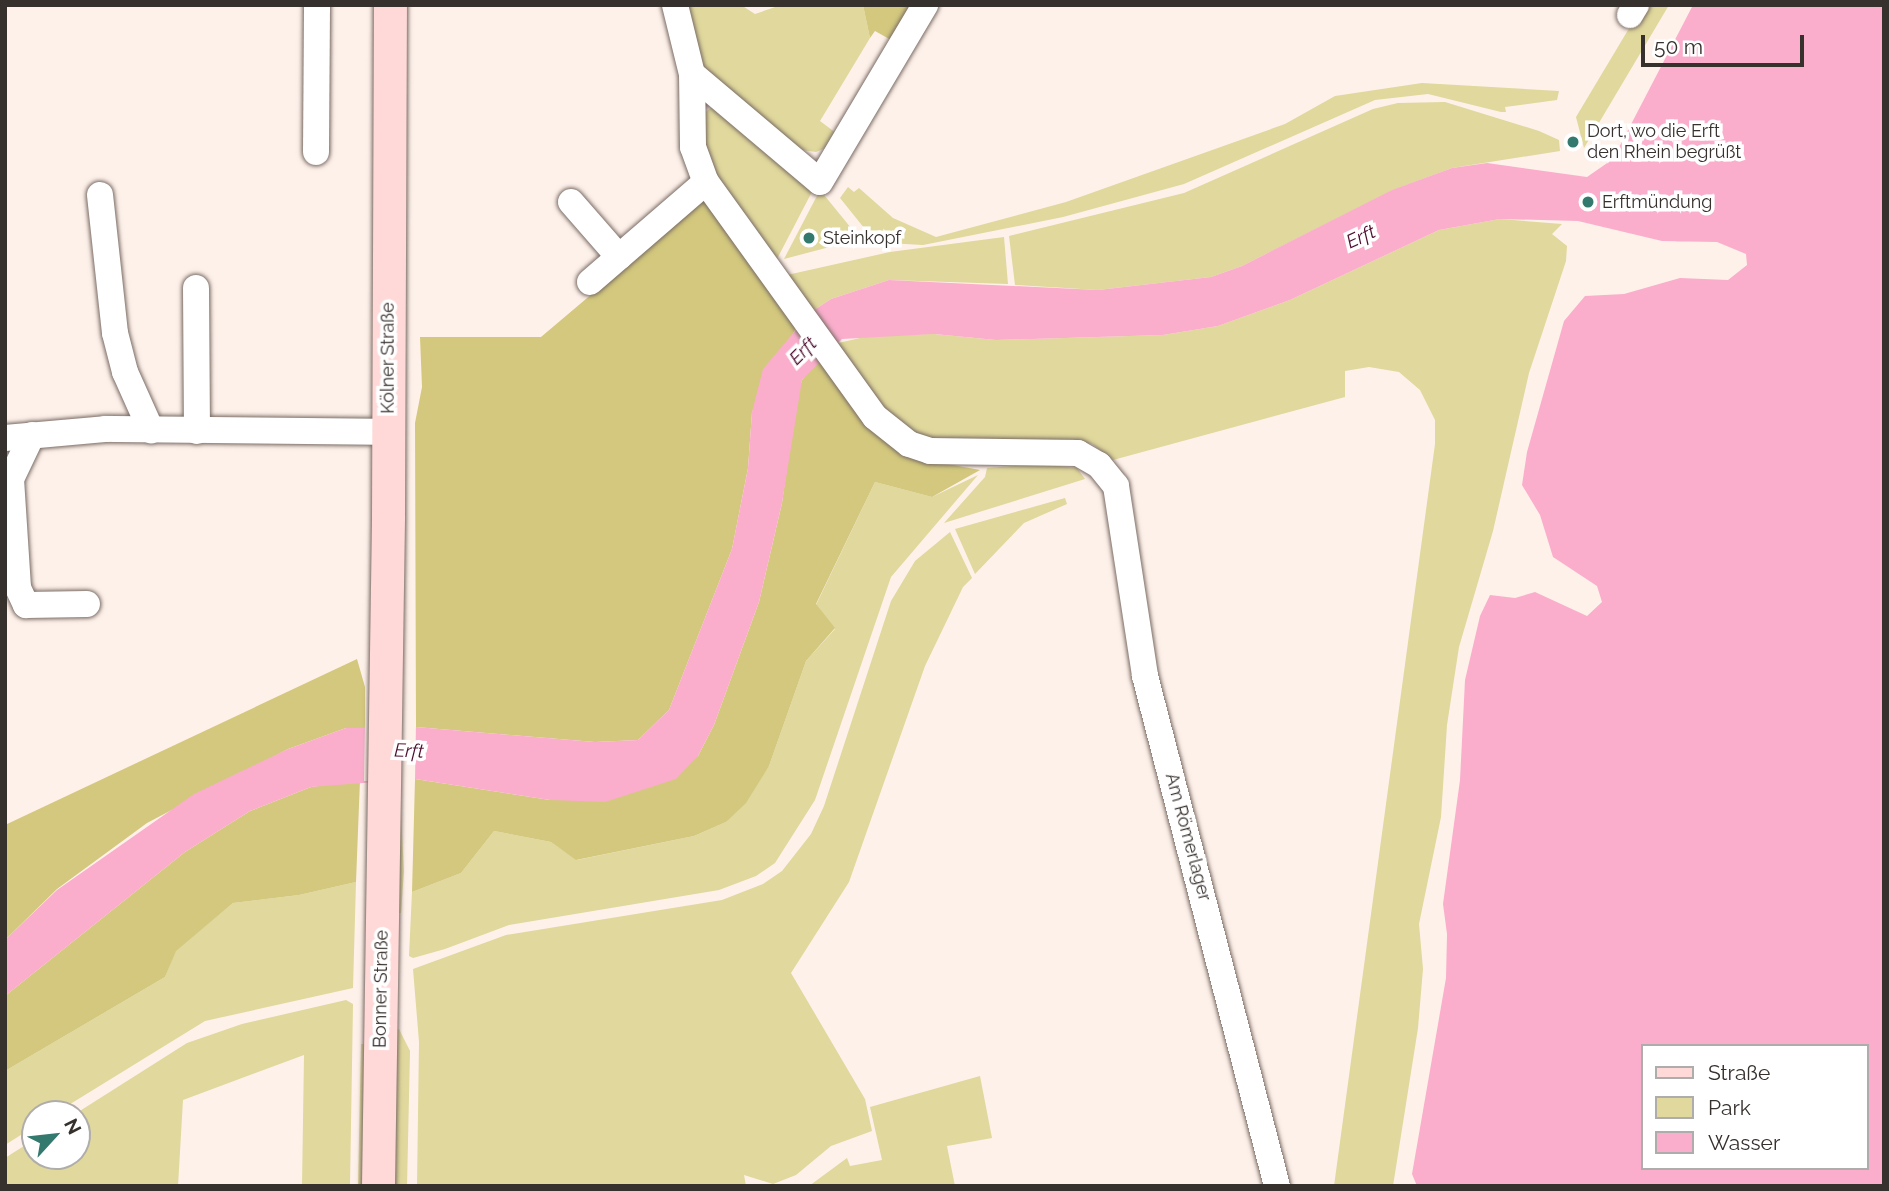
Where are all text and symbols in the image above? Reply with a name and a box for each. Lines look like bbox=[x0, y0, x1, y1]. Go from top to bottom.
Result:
scale bar bbox=[1644, 21, 1807, 65]
text: 50 m bbox=[1654, 34, 1703, 59]
place label: Dort, wo die Erft den Rhein begrüßt bbox=[1587, 121, 1741, 164]
marker: Dort, wo die Erft den Rhein begrüßt bbox=[1565, 134, 1581, 150]
place label: Erftmündung bbox=[1602, 191, 1712, 213]
marker: Erftmündung bbox=[1580, 194, 1596, 210]
water label: Erft bbox=[1343, 220, 1379, 254]
place label: Steinkopf bbox=[823, 227, 901, 249]
marker: Steinkopf bbox=[801, 230, 817, 246]
street label: Kölner Straße bbox=[377, 302, 399, 414]
water label: Erft bbox=[784, 332, 822, 370]
water label: Erft bbox=[394, 739, 424, 763]
street label: Am Römerlager bbox=[1161, 771, 1215, 903]
street label: Bonner Straße bbox=[369, 930, 393, 1048]
legend bbox=[1640, 1044, 1868, 1170]
text: Straße bbox=[1708, 1060, 1770, 1085]
text: Park bbox=[1708, 1095, 1751, 1120]
north arrow bbox=[21, 1100, 91, 1170]
text: N bbox=[60, 1115, 86, 1138]
text: Wasser bbox=[1708, 1130, 1780, 1155]

